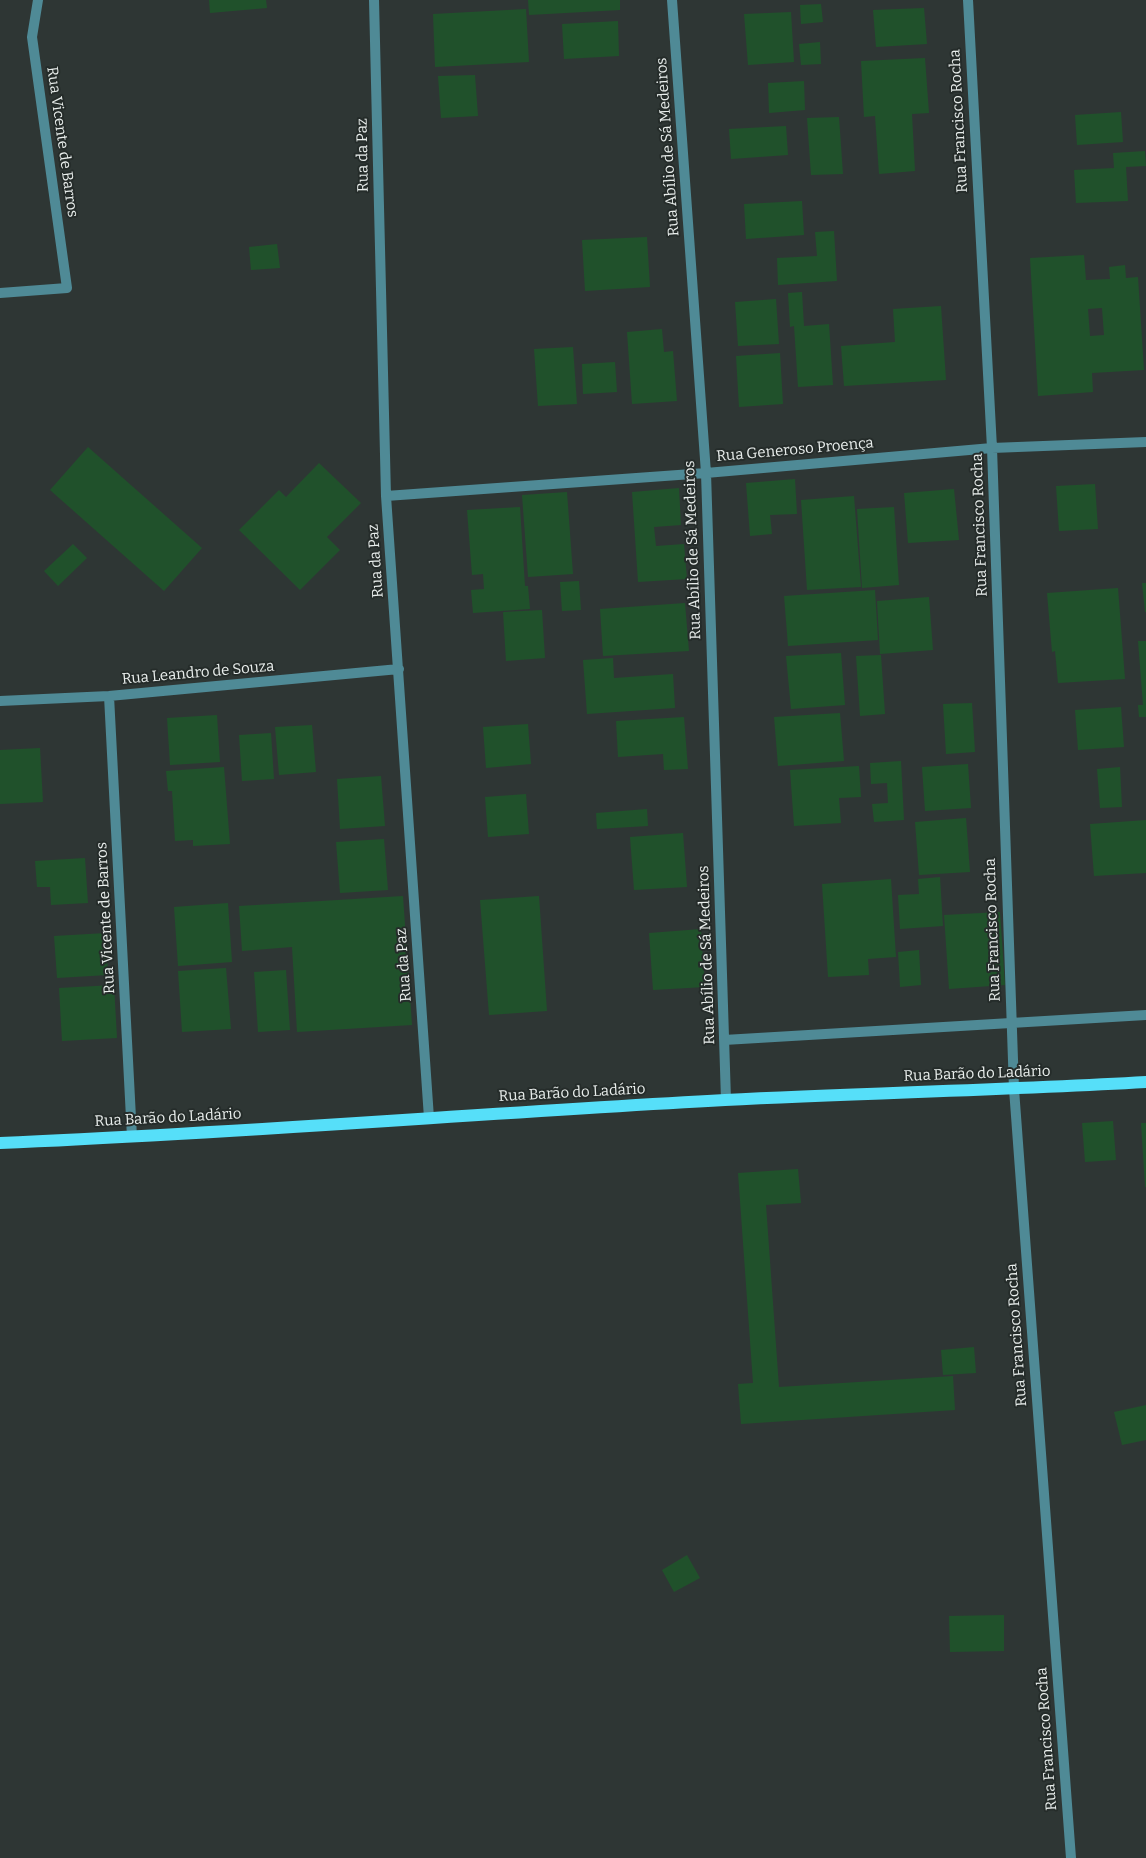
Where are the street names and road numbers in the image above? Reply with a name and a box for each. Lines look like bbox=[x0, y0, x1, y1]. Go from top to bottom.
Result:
street label: Rua Francisco Rocha bbox=[946, 49, 972, 193]
street label: Rua Abílio de Sá Medeiros bbox=[653, 57, 683, 237]
street label: Rua Vicente de Barros bbox=[43, 65, 81, 219]
street label: Rua da Paz bbox=[353, 118, 373, 192]
street label: Rua Generoso Proença bbox=[716, 434, 874, 466]
street label: Rua Francisco Rocha bbox=[969, 453, 991, 597]
street label: Rua Abílio de Sá Medeiros bbox=[681, 460, 705, 640]
street label: Rua da Paz bbox=[364, 523, 388, 599]
street label: Rua Leandro de Souza bbox=[121, 657, 275, 689]
street label: Rua Vicente de Barros bbox=[93, 842, 119, 994]
street label: Rua Francisco Rocha bbox=[982, 858, 1004, 1002]
street label: Rua Abílio de Sá Medeiros bbox=[695, 865, 719, 1045]
street label: Rua da Paz bbox=[392, 927, 416, 1003]
street label: Rua Barão do Ladário bbox=[903, 1062, 1051, 1086]
street label: Rua Barão do Ladário bbox=[498, 1080, 646, 1106]
street label: Rua Barão do Ladário bbox=[94, 1105, 242, 1131]
street label: Rua Francisco Rocha bbox=[1003, 1263, 1031, 1407]
street label: Rua Francisco Rocha bbox=[1033, 1667, 1061, 1811]

